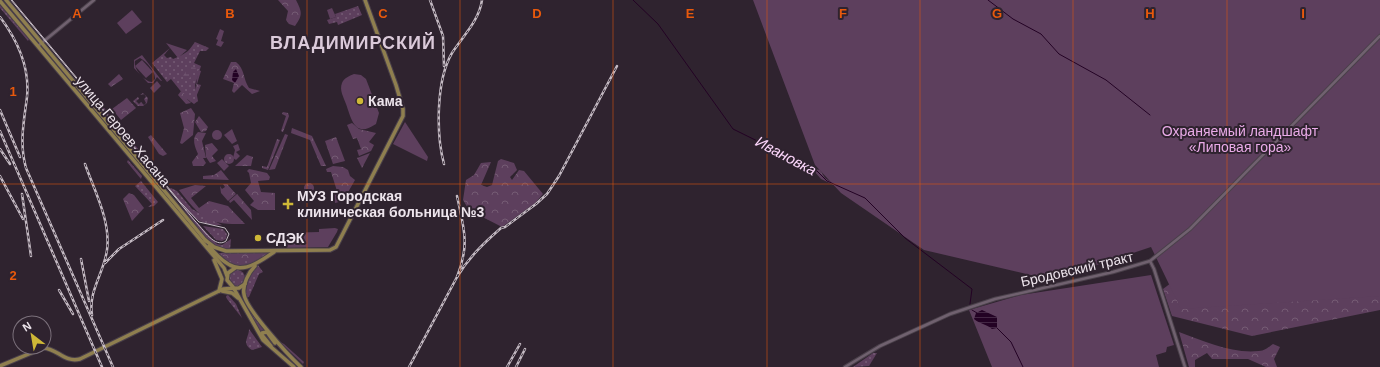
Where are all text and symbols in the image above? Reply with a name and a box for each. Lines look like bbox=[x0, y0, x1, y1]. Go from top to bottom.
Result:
text: A bbox=[72, 6, 82, 21]
text: B bbox=[225, 6, 235, 21]
text: C bbox=[378, 6, 388, 21]
text: D bbox=[532, 6, 542, 21]
text: E bbox=[686, 6, 695, 21]
text: F bbox=[839, 6, 847, 21]
text: G bbox=[992, 6, 1002, 21]
text: H bbox=[1145, 6, 1155, 21]
text: I bbox=[1301, 6, 1305, 21]
district label: ВЛАДИМИРСКИЙ bbox=[270, 32, 436, 53]
street label: улица Героев Хасана bbox=[72, 73, 174, 190]
text: 1 bbox=[9, 84, 17, 99]
place label: Кама bbox=[368, 93, 403, 109]
marker: Кама bbox=[355, 96, 365, 106]
park label: Охраняемый ландшафт «Липовая гора» bbox=[1162, 123, 1319, 155]
water label: Ивановка bbox=[753, 132, 820, 179]
place label: МУЗ Городская клиническая больница №3 bbox=[297, 188, 485, 220]
marker: МУЗ Городская клиническая больница №3 bbox=[282, 198, 294, 210]
place label: СДЭК bbox=[266, 230, 305, 246]
marker: СДЭК bbox=[253, 233, 263, 243]
street label: Бродовский тракт bbox=[1019, 248, 1135, 290]
text: 2 bbox=[9, 268, 17, 283]
north arrow bbox=[12, 315, 52, 355]
text: N bbox=[20, 319, 33, 334]

